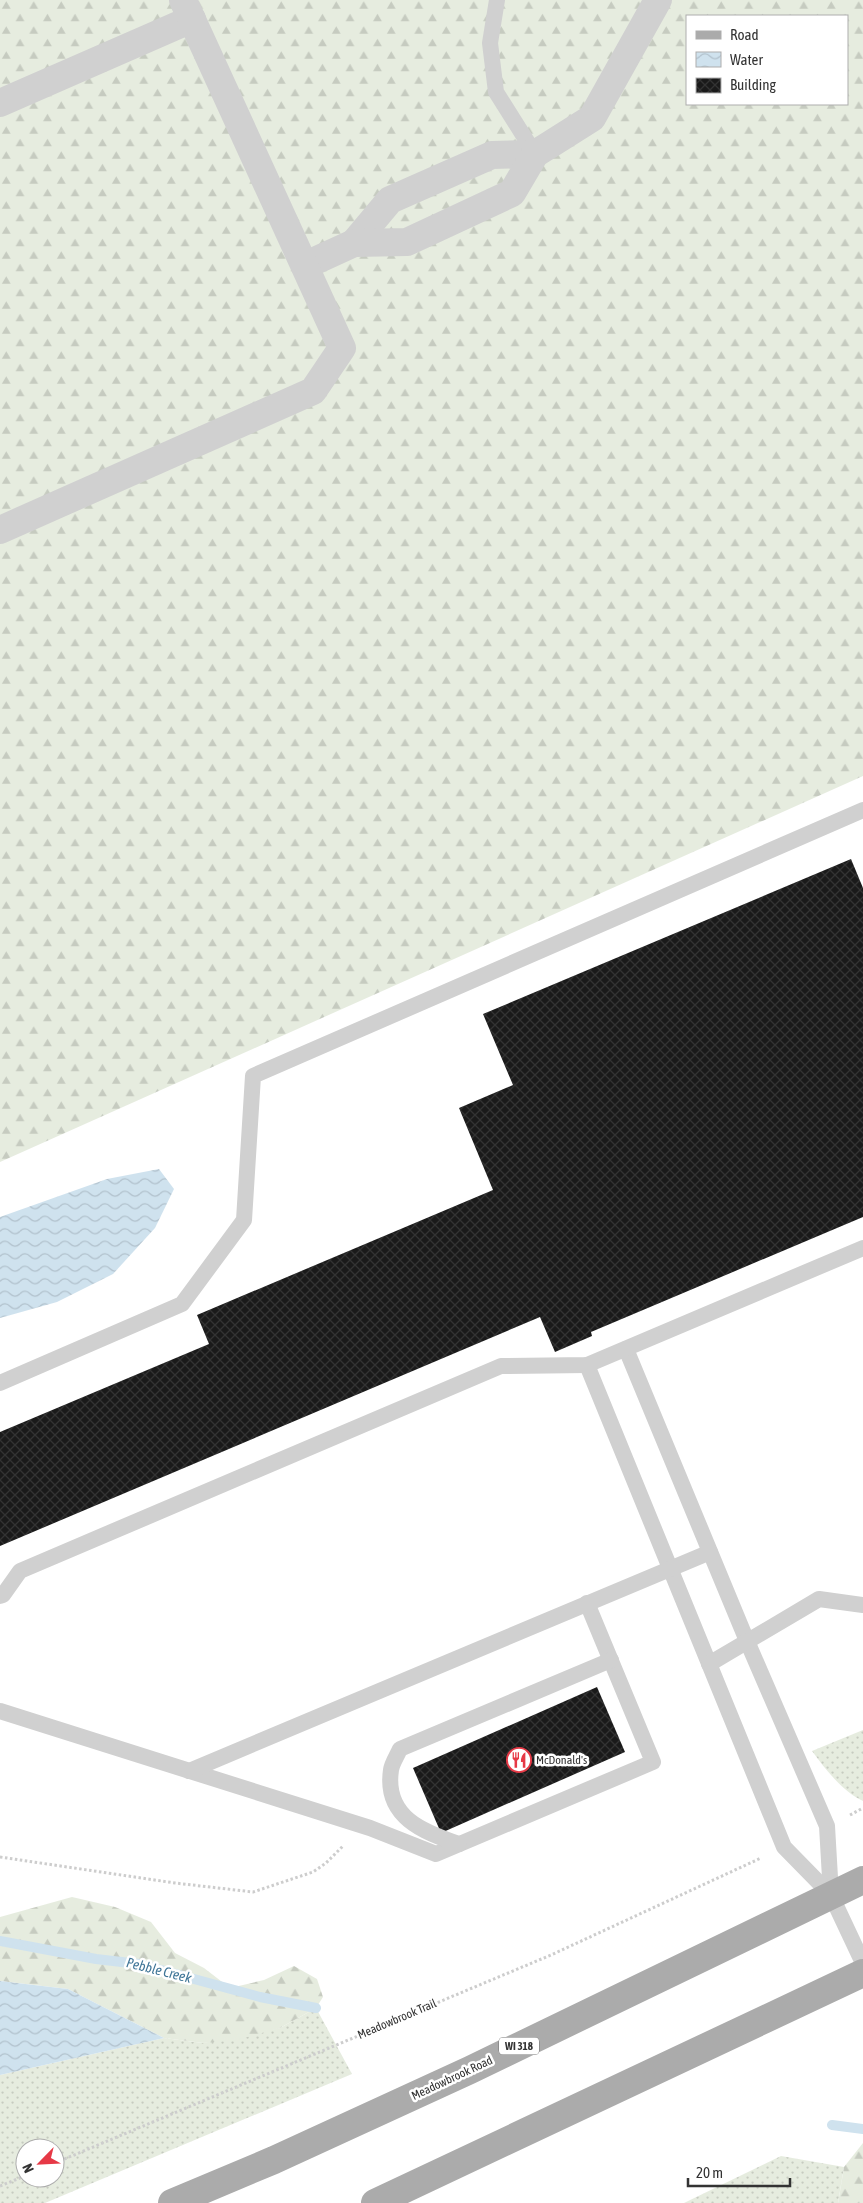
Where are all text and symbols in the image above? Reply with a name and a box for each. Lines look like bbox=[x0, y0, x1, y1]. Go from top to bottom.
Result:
legend bbox=[686, 15, 848, 105]
text: Road bbox=[730, 26, 759, 43]
text: Water bbox=[730, 51, 763, 68]
text: Building bbox=[730, 76, 776, 93]
restaurant icon: McDonald's bbox=[506, 1747, 532, 1773]
place label: McDonald's bbox=[536, 1753, 587, 1767]
water label: Pebble Creek bbox=[125, 1954, 194, 1986]
street label: Meadowbrook Trail bbox=[355, 1996, 439, 2042]
road number: WI 318 bbox=[499, 2038, 539, 2054]
street label: Meadowbrook Road bbox=[409, 2053, 495, 2103]
north arrow bbox=[15, 2138, 65, 2188]
scale bar bbox=[688, 2156, 790, 2188]
text: N bbox=[19, 2161, 37, 2175]
text: 20 m bbox=[696, 2164, 723, 2181]

